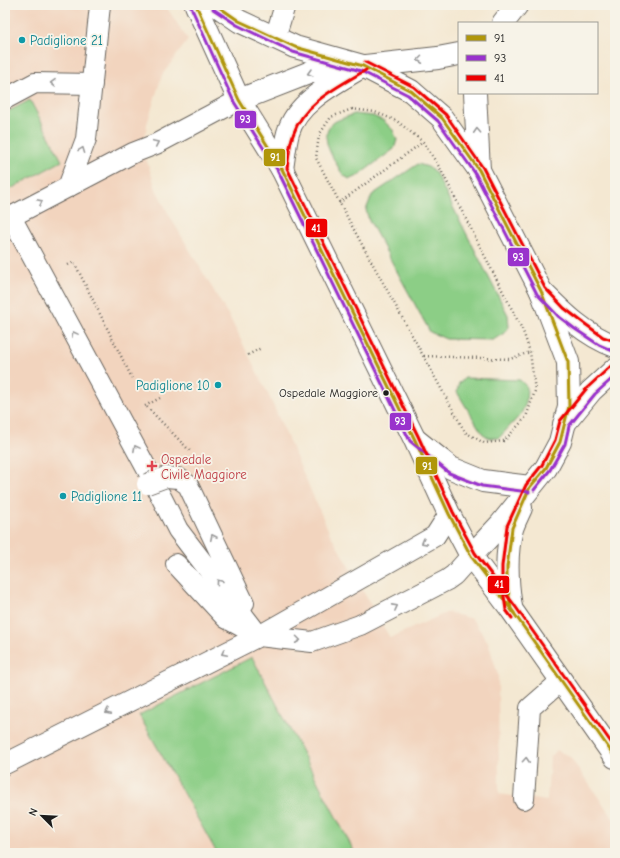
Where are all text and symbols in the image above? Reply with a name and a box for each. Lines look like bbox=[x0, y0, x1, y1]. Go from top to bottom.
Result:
legend bbox=[458, 22, 598, 94]
text: 91 bbox=[494, 31, 505, 45]
place label: Padiglione 21 bbox=[30, 33, 103, 48]
marker: Padiglione 21 bbox=[17, 35, 27, 45]
text: 93 bbox=[494, 51, 506, 65]
one-way arrow bbox=[417, 55, 423, 64]
one-way arrow bbox=[307, 68, 314, 77]
text: 41 bbox=[494, 71, 505, 85]
one-way arrow bbox=[50, 79, 56, 87]
line badge: 93 bbox=[234, 110, 257, 129]
text: 93 bbox=[239, 113, 251, 126]
one-way arrow bbox=[472, 128, 481, 134]
one-way arrow bbox=[151, 140, 159, 148]
one-way arrow bbox=[77, 147, 85, 154]
line badge: 91 bbox=[263, 148, 286, 167]
text: 91 bbox=[270, 151, 280, 164]
one-way arrow bbox=[35, 199, 43, 206]
line badge: 41 bbox=[305, 218, 328, 238]
text: 41 bbox=[311, 222, 321, 235]
line badge: 93 bbox=[507, 247, 530, 267]
text: 93 bbox=[512, 251, 524, 264]
one-way arrow bbox=[72, 331, 79, 338]
place label: Padiglione 10 bbox=[136, 378, 210, 393]
marker: Padiglione 10 bbox=[213, 380, 223, 390]
place label: Ospedale Maggiore bbox=[279, 386, 378, 400]
marker: Ospedale Maggiore bbox=[381, 388, 391, 398]
line badge: 93 bbox=[389, 412, 412, 431]
text: 93 bbox=[394, 415, 406, 428]
one-way arrow bbox=[134, 445, 141, 452]
place label: Ospedale Civile Maggiore bbox=[161, 452, 247, 482]
line badge: 91 bbox=[415, 456, 438, 475]
marker: Ospedale Civile Maggiore bbox=[146, 460, 158, 472]
text: 91 bbox=[422, 460, 432, 473]
place label: Padiglione 11 bbox=[71, 489, 142, 504]
marker: Padiglione 11 bbox=[58, 491, 68, 501]
one-way arrow bbox=[210, 533, 218, 541]
one-way arrow bbox=[421, 538, 428, 545]
line badge: 41 bbox=[487, 575, 510, 594]
text: 41 bbox=[494, 578, 504, 591]
one-way arrow bbox=[216, 579, 224, 586]
one-way arrow bbox=[391, 604, 398, 612]
one-way arrow bbox=[295, 635, 301, 644]
one-way arrow bbox=[221, 648, 229, 656]
one-way arrow bbox=[105, 707, 113, 715]
one-way arrow bbox=[522, 757, 531, 763]
north arrow bbox=[22, 796, 62, 836]
text: N bbox=[26, 806, 41, 818]

